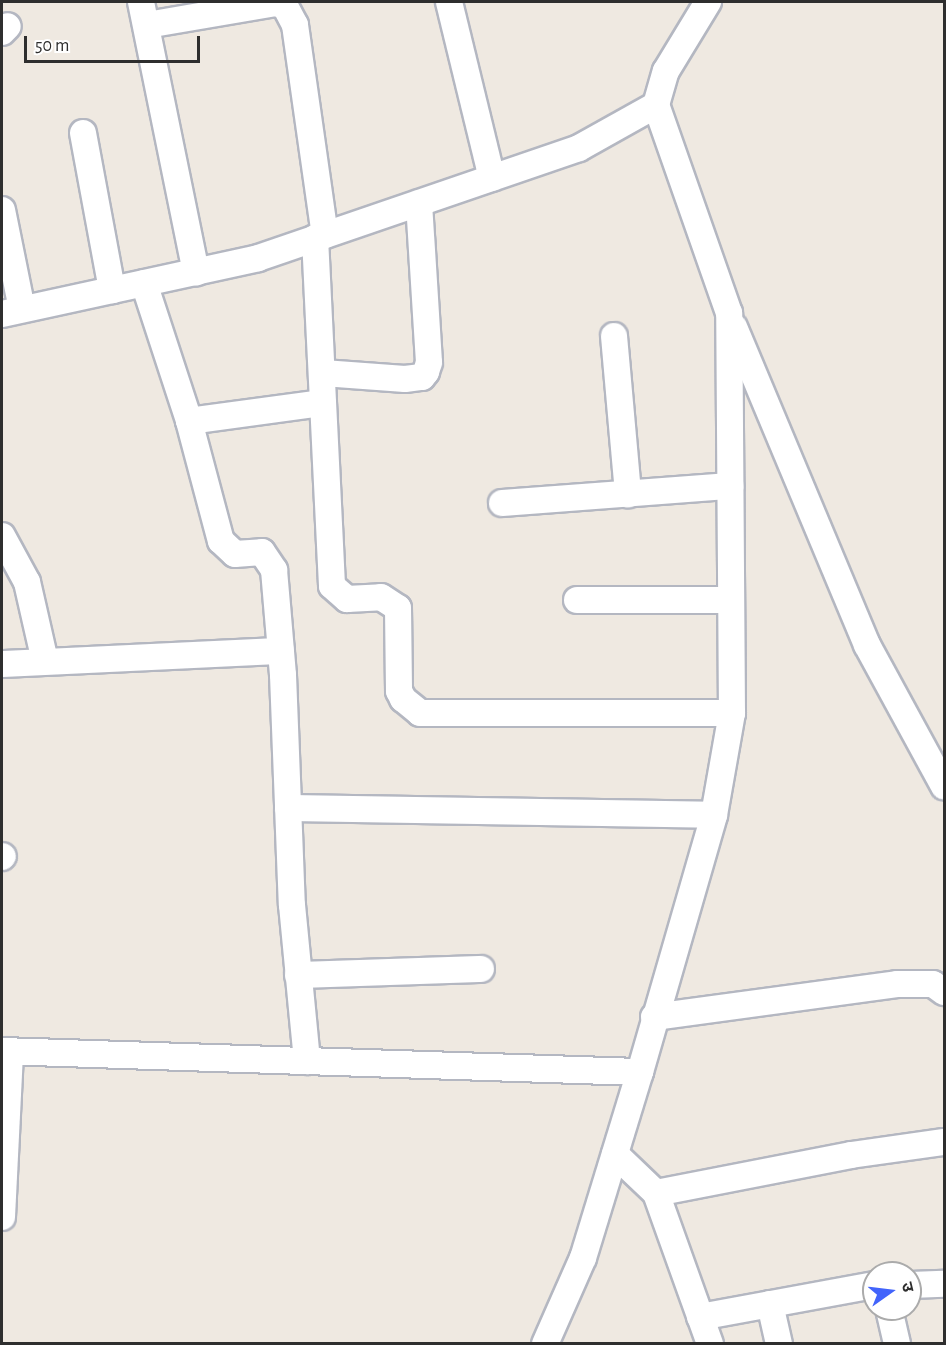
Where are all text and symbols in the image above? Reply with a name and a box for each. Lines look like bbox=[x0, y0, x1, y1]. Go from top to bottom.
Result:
scale bar bbox=[27, 24, 202, 62]
text: 50 m bbox=[35, 37, 69, 55]
north arrow bbox=[862, 1261, 922, 1321]
text: उ bbox=[899, 1281, 916, 1294]

